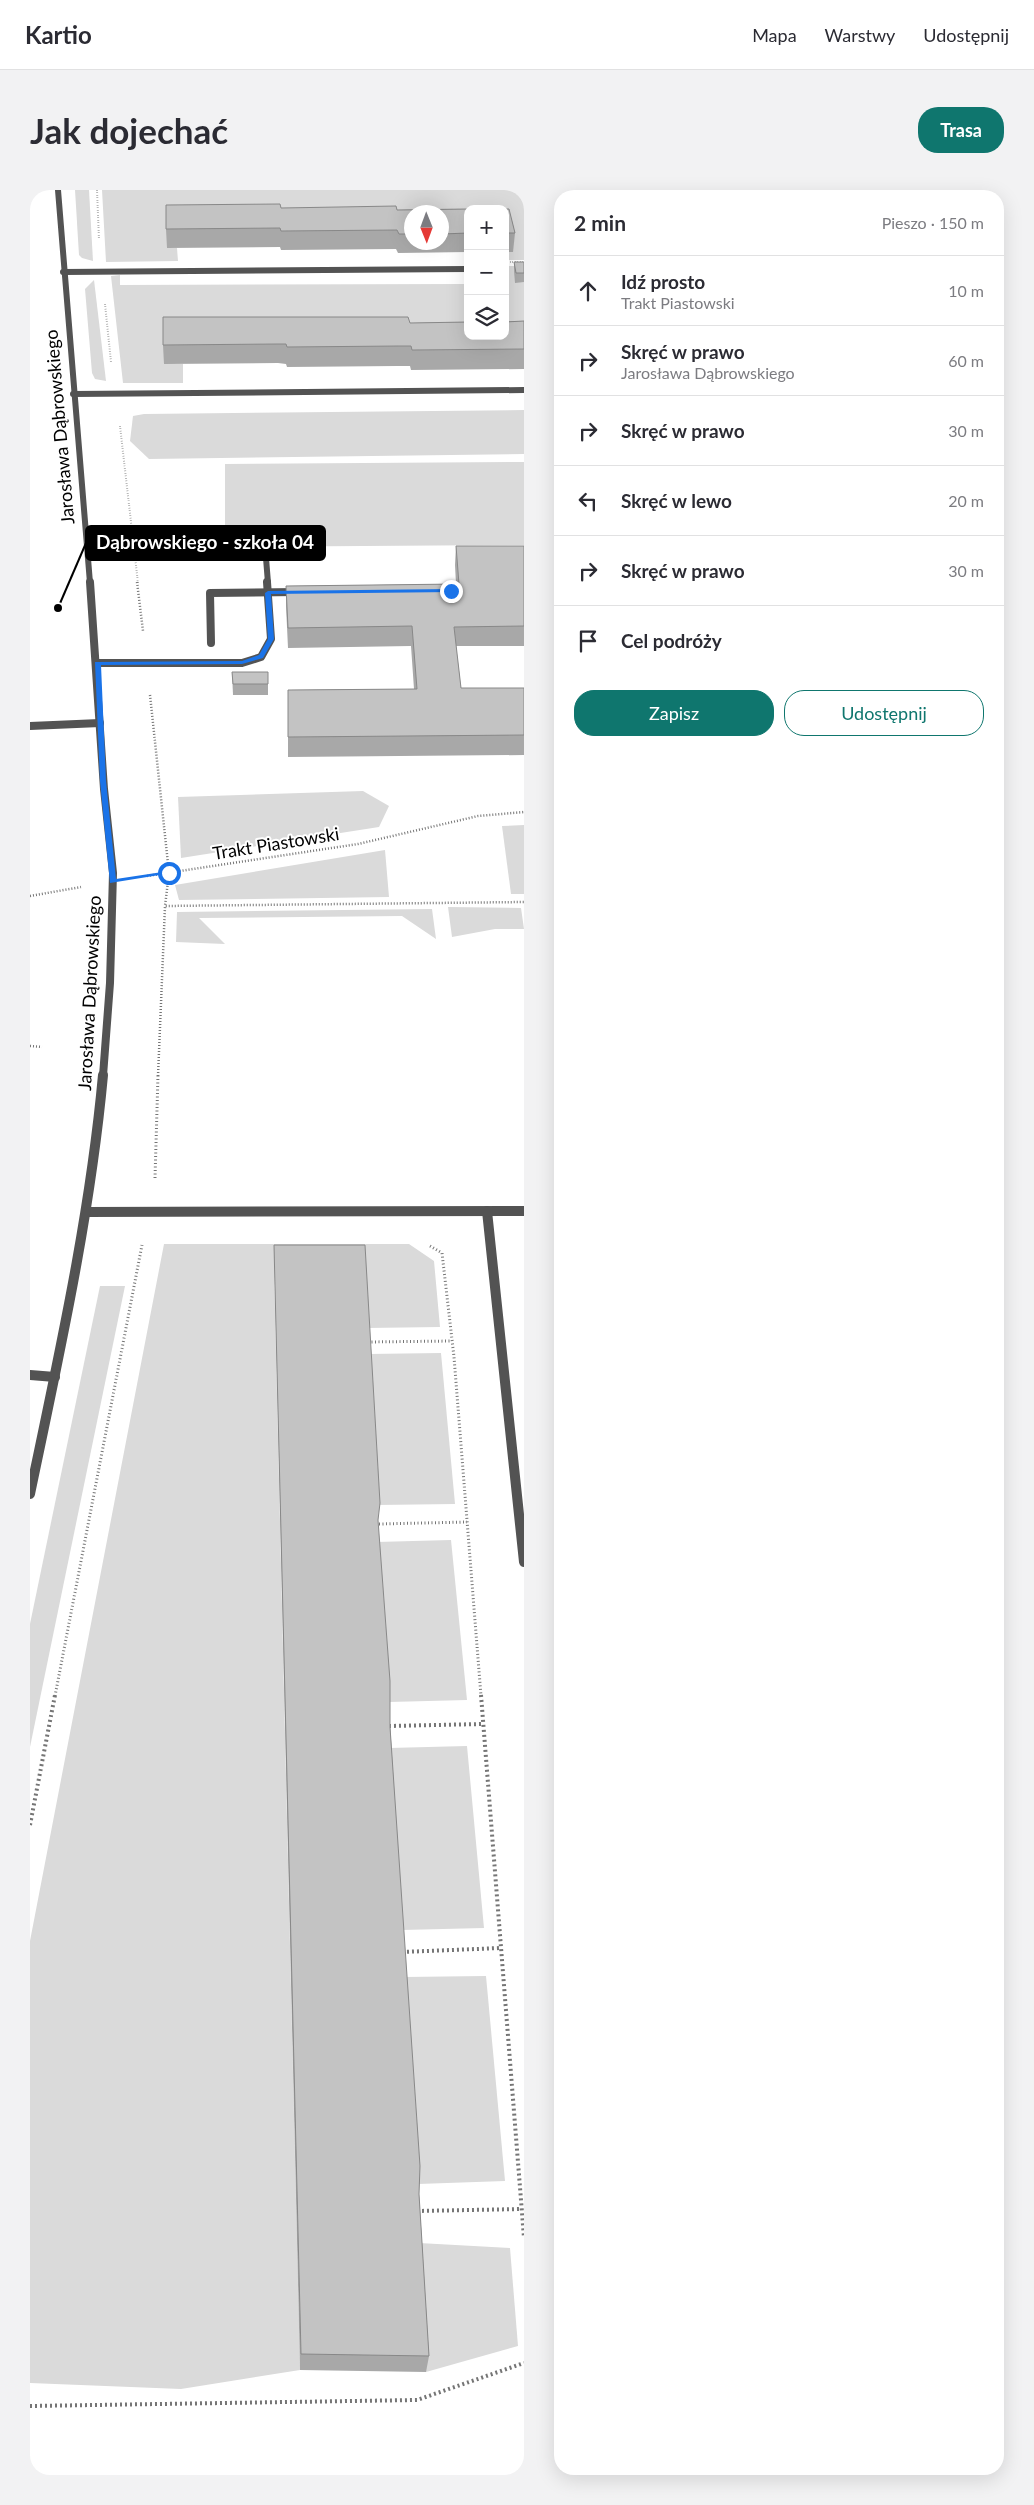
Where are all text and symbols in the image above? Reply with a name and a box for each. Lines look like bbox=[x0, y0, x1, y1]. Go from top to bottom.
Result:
text: Kartio bbox=[25, 20, 92, 49]
text: Mapa bbox=[752, 24, 797, 46]
text: Warstwy bbox=[825, 24, 895, 46]
text: Udostępnij bbox=[923, 24, 1009, 46]
button: Trasa bbox=[918, 107, 1004, 153]
text: Jak dojechać bbox=[30, 109, 228, 151]
north arrow bbox=[404, 205, 449, 250]
map controls bbox=[464, 205, 509, 340]
button: + bbox=[464, 205, 509, 250]
text: 2 min bbox=[574, 210, 626, 235]
text: Pieszo · 150 m bbox=[882, 213, 984, 232]
button: − bbox=[464, 250, 509, 295]
text: Idź prosto bbox=[621, 270, 705, 293]
icon: ahead bbox=[574, 277, 602, 305]
text: 10 m bbox=[948, 281, 984, 300]
text: Trakt Piastowski bbox=[621, 293, 735, 312]
button: layers bbox=[464, 295, 509, 340]
street label: Jarosława Dąbrowskiego bbox=[40, 329, 78, 525]
text: Skręć w prawo bbox=[621, 340, 745, 363]
icon: right bbox=[574, 347, 602, 375]
text: 60 m bbox=[948, 351, 984, 370]
text: Jarosława Dąbrowskiego bbox=[621, 363, 795, 382]
icon: right bbox=[574, 417, 602, 445]
text: Skręć w prawo bbox=[621, 419, 745, 442]
text: 30 m bbox=[948, 421, 984, 440]
icon: left bbox=[574, 487, 602, 515]
text: Skręć w lewo bbox=[621, 489, 732, 512]
text: 20 m bbox=[948, 491, 984, 510]
callout: Dąbrowskiego - szkoła 04 bbox=[86, 526, 325, 560]
text: Dąbrowskiego - szkoła 04 bbox=[96, 530, 314, 553]
icon: right bbox=[574, 557, 602, 585]
text: Skręć w prawo bbox=[621, 559, 745, 582]
text: 30 m bbox=[948, 561, 984, 580]
route end bbox=[440, 580, 463, 603]
icon: arrive bbox=[574, 627, 602, 655]
text: Cel podróży bbox=[621, 629, 722, 652]
button: Zapisz bbox=[574, 690, 774, 736]
button: Udostępnij bbox=[784, 690, 984, 736]
street label: Trakt Piastowski bbox=[211, 822, 341, 864]
route start bbox=[158, 862, 181, 885]
street label: Jarosława Dąbrowskiego bbox=[73, 895, 105, 1091]

